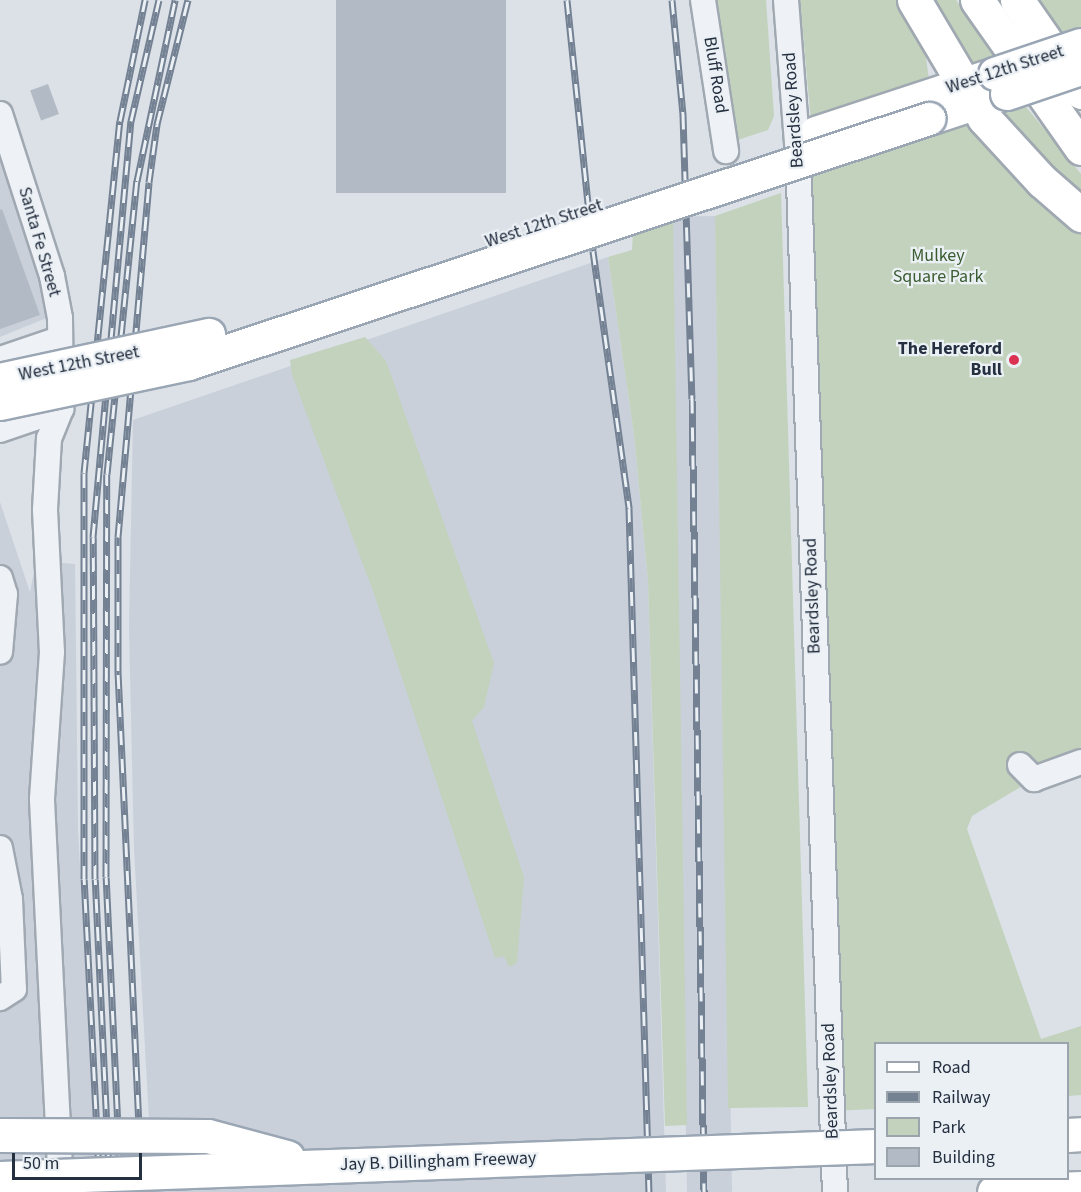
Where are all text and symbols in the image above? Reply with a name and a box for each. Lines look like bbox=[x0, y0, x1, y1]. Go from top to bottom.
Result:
street label: Bluff Road bbox=[698, 35, 732, 115]
street label: West 12th Street bbox=[943, 41, 1067, 99]
street label: Beardsley Road bbox=[779, 51, 809, 169]
street label: Santa Fe Street bbox=[13, 185, 65, 299]
street label: West 12th Street bbox=[482, 195, 606, 253]
park label: Mulkey Square Park bbox=[893, 246, 983, 288]
place label: The Hereford Bull bbox=[898, 339, 1002, 382]
street label: West 12th Street bbox=[17, 342, 141, 386]
marker: The Hereford Bull bbox=[1007, 353, 1021, 367]
street label: Beardsley Road bbox=[800, 538, 826, 654]
street label: Beardsley Road bbox=[818, 1023, 844, 1139]
legend bbox=[874, 1042, 1069, 1180]
text: Road bbox=[932, 1055, 971, 1080]
text: Railway bbox=[932, 1085, 991, 1110]
text: Park bbox=[932, 1115, 966, 1140]
scale bar bbox=[15, 1141, 146, 1179]
text: Building bbox=[932, 1145, 995, 1170]
street label: Jay B. Dillingham Freeway bbox=[339, 1148, 537, 1176]
text: 50 m bbox=[23, 1151, 59, 1176]

